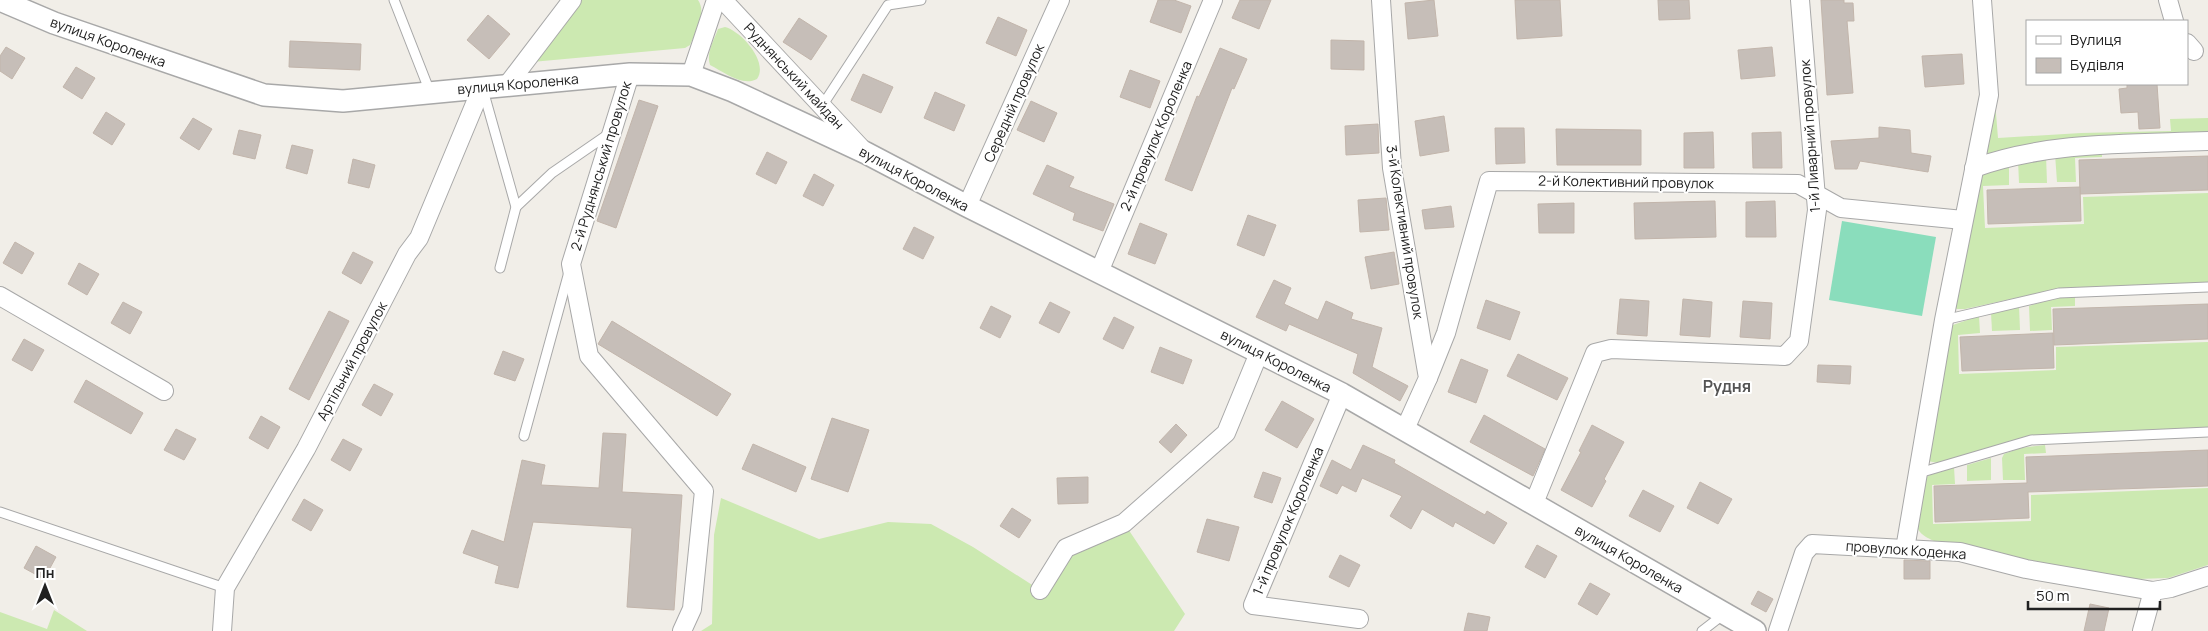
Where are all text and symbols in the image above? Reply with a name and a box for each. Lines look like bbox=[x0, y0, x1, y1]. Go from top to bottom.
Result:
street label: вулиця Короленка bbox=[48, 12, 169, 71]
street label: Руднянський майдан bbox=[740, 18, 849, 133]
legend bbox=[2026, 20, 2188, 85]
text: Вулиця bbox=[2070, 29, 2122, 50]
street label: Середній провулок bbox=[979, 40, 1049, 165]
text: Будівля bbox=[2070, 54, 2124, 75]
street label: 2-й провулок Короленка bbox=[1115, 58, 1196, 214]
street label: 1-й Ливарний провулок bbox=[1795, 58, 1824, 213]
street label: вулиця Короленка bbox=[457, 69, 579, 98]
street label: 2-й Руднянський провулок bbox=[566, 78, 636, 253]
street label: вулиця Короленка bbox=[856, 142, 972, 215]
street label: 3-й Колективний провулок bbox=[1382, 144, 1429, 321]
street label: 2-й Колективний провулок bbox=[1538, 170, 1715, 193]
street label: Артільний провулок bbox=[312, 297, 391, 424]
street label: вулиця Короленка bbox=[1218, 324, 1335, 397]
district label: Рудня bbox=[1703, 375, 1751, 397]
street label: 1-й провулок Короленка bbox=[1248, 444, 1327, 598]
street label: вулиця Короленка bbox=[1572, 520, 1687, 597]
street label: провулок Коденка bbox=[1845, 536, 1967, 563]
north arrow bbox=[20, 561, 70, 611]
text: Пн bbox=[36, 563, 54, 582]
scale bar bbox=[2028, 578, 2160, 610]
text: 50 m bbox=[2036, 585, 2070, 606]

